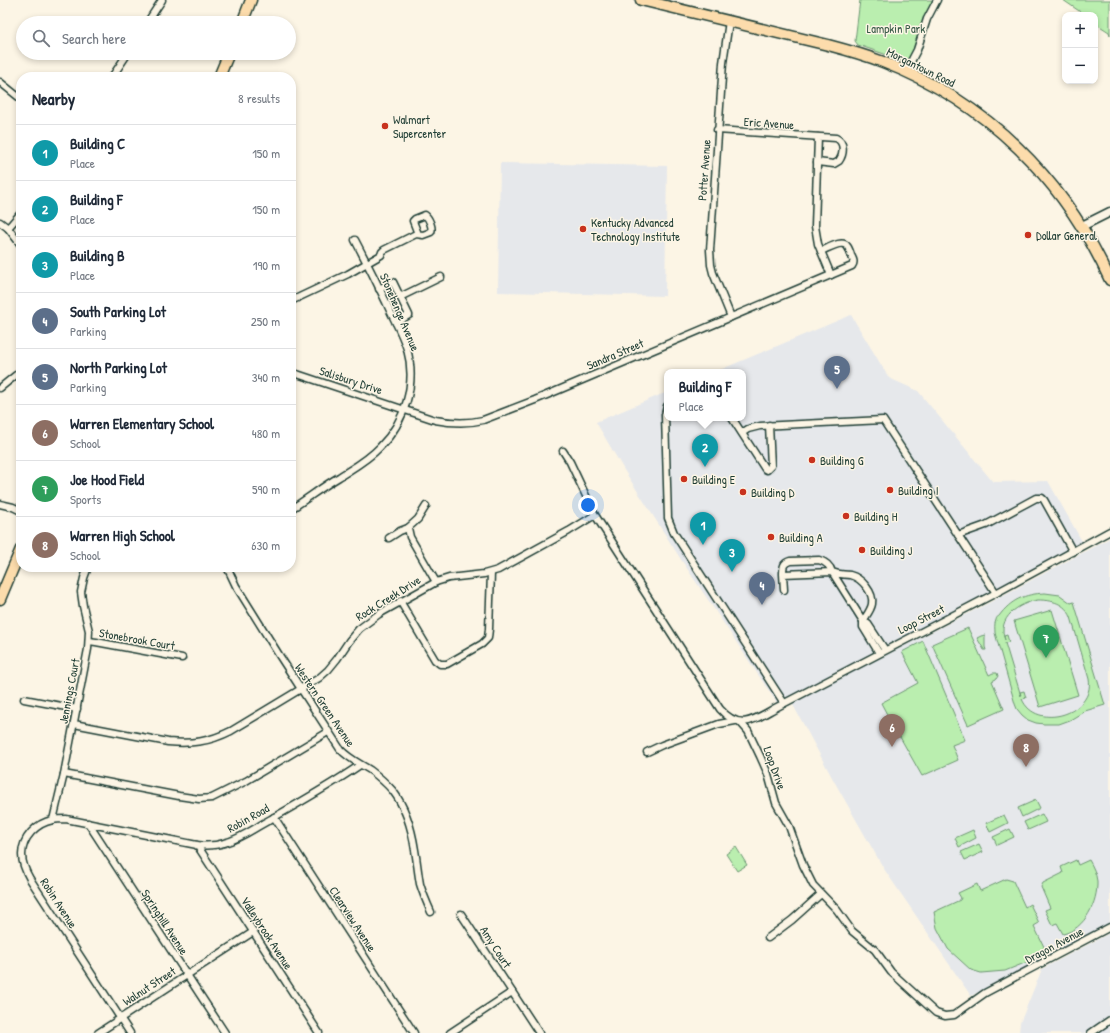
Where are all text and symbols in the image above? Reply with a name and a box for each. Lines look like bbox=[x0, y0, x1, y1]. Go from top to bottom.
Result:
map controls bbox=[1062, 12, 1098, 84]
button: + bbox=[1062, 12, 1098, 48]
search box bbox=[16, 16, 296, 60]
park label: Lampkin Park bbox=[867, 20, 925, 37]
icon: search bbox=[30, 27, 52, 49]
text: Search here bbox=[62, 28, 126, 49]
street label: Morgantown Road bbox=[884, 43, 958, 91]
button: − bbox=[1062, 48, 1098, 84]
text: Nearby bbox=[32, 87, 75, 110]
text: 8 results bbox=[238, 89, 280, 107]
place label: Walmart Supercenter bbox=[393, 111, 447, 142]
street label: Eric Avenue bbox=[743, 113, 795, 133]
marker: Walmart Supercenter bbox=[380, 121, 390, 131]
text: Building C bbox=[70, 133, 125, 154]
street label: Potter Avenue bbox=[693, 139, 715, 201]
text: 1 bbox=[43, 144, 47, 162]
text: 150 m bbox=[252, 144, 280, 162]
text: Place bbox=[70, 154, 95, 172]
text: Building F bbox=[70, 189, 123, 210]
text: 2 bbox=[42, 200, 48, 218]
text: 150 m bbox=[252, 200, 280, 218]
text: Place bbox=[70, 210, 95, 228]
place label: Kentucky Advanced Technology Institute bbox=[591, 214, 680, 245]
marker: Kentucky Advanced Technology Institute bbox=[578, 224, 588, 234]
place label: Dollar General bbox=[1036, 227, 1098, 244]
marker: Dollar General bbox=[1023, 230, 1033, 240]
text: Building B bbox=[70, 245, 125, 266]
text: 3 bbox=[42, 256, 48, 274]
text: 190 m bbox=[253, 256, 280, 274]
text: Place bbox=[70, 266, 95, 284]
street label: Stonehenge Avenue bbox=[376, 270, 424, 354]
text: South Parking Lot bbox=[70, 301, 166, 322]
text: 4 bbox=[43, 312, 47, 330]
text: 250 m bbox=[251, 312, 280, 330]
text: Parking bbox=[70, 322, 106, 340]
street label: Sandra Street bbox=[584, 334, 647, 374]
pin: 5 bbox=[824, 356, 850, 389]
text: North Parking Lot bbox=[70, 357, 167, 378]
street label: Salisbury Drive bbox=[317, 362, 385, 398]
text: 5 bbox=[42, 368, 48, 386]
text: 340 m bbox=[252, 368, 280, 386]
popup bbox=[664, 369, 746, 421]
text: Building F bbox=[679, 376, 731, 397]
text: Parking bbox=[70, 378, 106, 396]
text: Place bbox=[679, 397, 704, 415]
text: Warren Elementary School bbox=[70, 413, 214, 434]
text: 6 bbox=[42, 424, 48, 442]
text: 480 m bbox=[252, 424, 280, 442]
text: School bbox=[70, 434, 100, 452]
pin: 2 bbox=[692, 434, 718, 467]
place label: Building G bbox=[820, 452, 864, 469]
marker: Building G bbox=[807, 455, 817, 465]
text: Joe Hood Field bbox=[70, 469, 144, 490]
place label: Building E bbox=[692, 471, 736, 488]
marker: Building E bbox=[679, 474, 689, 484]
text: 7 bbox=[42, 480, 48, 498]
text: 590 m bbox=[252, 480, 280, 498]
place label: Building I bbox=[898, 482, 938, 499]
place label: Building D bbox=[751, 484, 795, 501]
marker: Building I bbox=[885, 485, 895, 495]
marker: Building D bbox=[738, 487, 748, 497]
text: Sports bbox=[70, 490, 101, 508]
your location bbox=[578, 495, 598, 515]
place label: Building H bbox=[854, 508, 898, 525]
marker: Building H bbox=[841, 511, 851, 521]
pin: 1 bbox=[690, 512, 716, 545]
text: Warren High School bbox=[70, 525, 175, 546]
place label: Building A bbox=[779, 529, 823, 546]
marker: Building A bbox=[766, 532, 776, 542]
text: 8 bbox=[42, 536, 48, 554]
text: 630 m bbox=[251, 536, 280, 554]
pin: 3 bbox=[719, 539, 745, 572]
place label: Building J bbox=[870, 542, 913, 559]
marker: Building J bbox=[857, 545, 867, 555]
text: School bbox=[70, 546, 100, 564]
street label: Rock Creek Drive bbox=[352, 571, 424, 625]
pin: 4 bbox=[749, 572, 775, 605]
street label: Loop Street bbox=[895, 600, 948, 638]
street label: Stonebrook Court bbox=[98, 624, 177, 654]
pin: 7 bbox=[1033, 625, 1059, 658]
street label: Jennings Court bbox=[54, 656, 84, 725]
street label: Western Green Avenue bbox=[291, 660, 359, 750]
pin: 6 bbox=[879, 714, 905, 747]
pin: 8 bbox=[1013, 734, 1039, 767]
street label: Loop Drive bbox=[759, 744, 791, 792]
street label: Robin Road bbox=[224, 799, 272, 837]
street label: Robin Avenue bbox=[36, 875, 82, 932]
street label: Clearview Avenue bbox=[325, 883, 381, 955]
street label: Springhill Avenue bbox=[137, 886, 193, 958]
street label: Valleybrook Avenue bbox=[237, 893, 297, 973]
street label: Dragon Avenue bbox=[1022, 922, 1086, 967]
street label: Amy Court bbox=[476, 923, 516, 972]
street label: Walnut Street bbox=[119, 962, 180, 1010]

